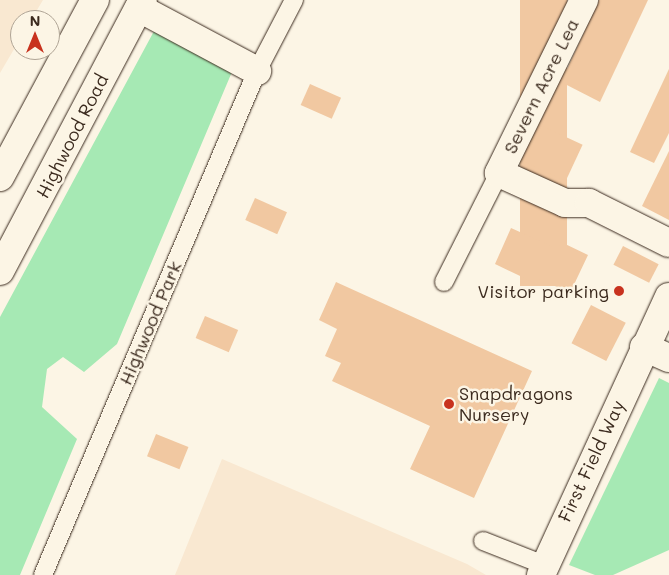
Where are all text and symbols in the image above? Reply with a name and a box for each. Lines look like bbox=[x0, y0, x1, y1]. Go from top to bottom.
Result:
north arrow bbox=[10, 10, 60, 60]
text: N bbox=[30, 11, 40, 30]
street label: Severn Acre Lea bbox=[499, 15, 583, 157]
street label: Highwood Road bbox=[31, 70, 113, 202]
street label: Highwood Park bbox=[114, 258, 186, 388]
place label: Visitor parking bbox=[477, 280, 609, 302]
marker: Visitor parking bbox=[613, 285, 625, 297]
place label: Snapdragons Nursery bbox=[459, 383, 573, 426]
street label: First Field Way bbox=[553, 397, 629, 525]
marker: Snapdragons Nursery bbox=[443, 398, 455, 410]

